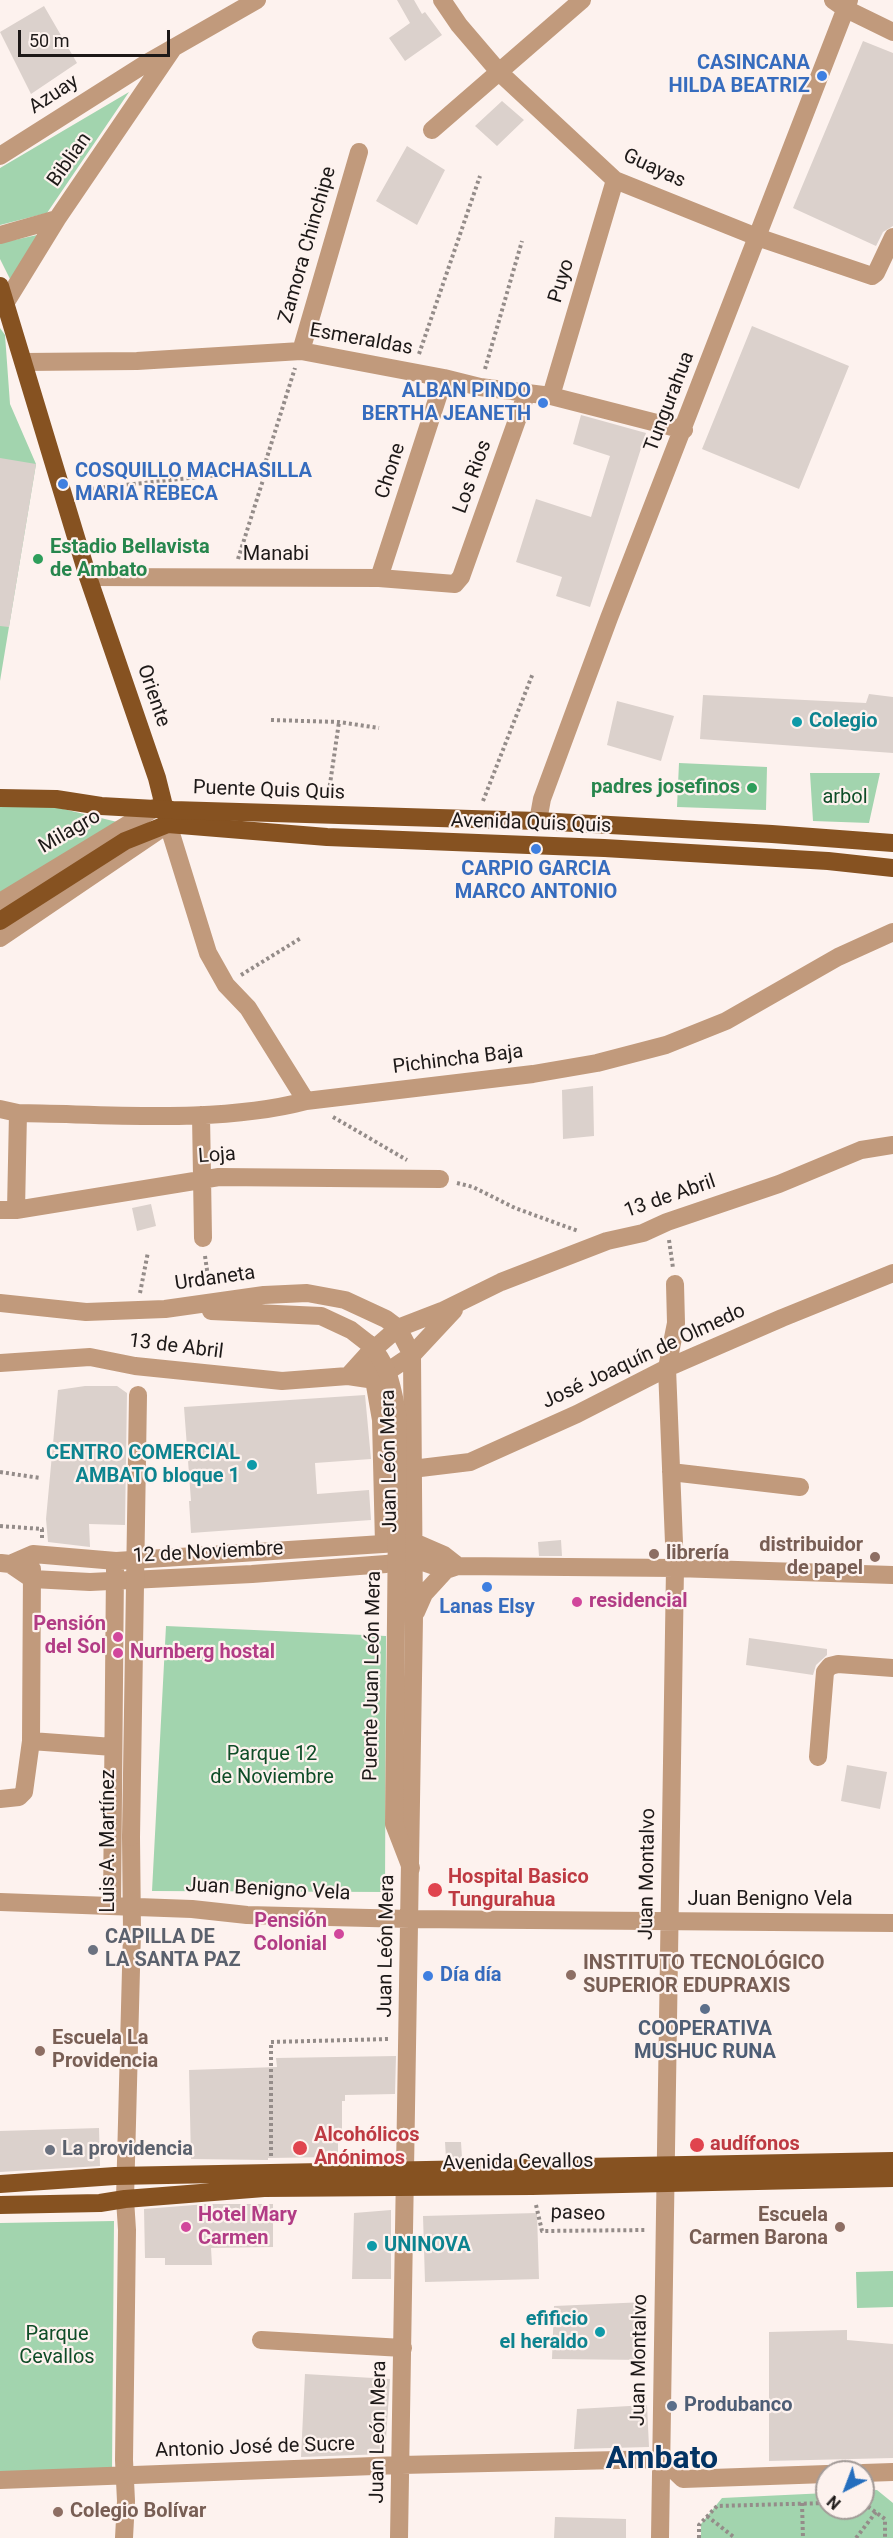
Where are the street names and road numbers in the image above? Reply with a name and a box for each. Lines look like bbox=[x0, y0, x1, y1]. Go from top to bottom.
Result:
street label: Azuay bbox=[25, 70, 83, 120]
street label: Biblian bbox=[43, 128, 97, 192]
street label: Guayas bbox=[619, 144, 689, 194]
street label: Zamora Chinchipe bbox=[274, 164, 342, 326]
street label: Puyo bbox=[544, 256, 580, 306]
street label: Esmeraldas bbox=[307, 319, 415, 361]
street label: Tungurahua bbox=[640, 348, 700, 456]
street label: Los Rios bbox=[449, 437, 497, 517]
street label: Chone bbox=[371, 440, 411, 502]
street label: Manabi bbox=[243, 543, 309, 567]
street label: Oriente bbox=[131, 662, 175, 730]
street label: Puente Quis Quis bbox=[192, 776, 346, 806]
street label: Milagro bbox=[35, 805, 105, 859]
street label: Avenida Quis Quis bbox=[450, 809, 612, 839]
street label: Pichincha Baja bbox=[391, 1040, 525, 1080]
street label: Loja bbox=[197, 1143, 237, 1169]
street label: 13 de Abril bbox=[621, 1170, 719, 1224]
street label: Urdaneta bbox=[173, 1261, 257, 1297]
street label: José Joaquín de Olmedo bbox=[539, 1299, 749, 1415]
street label: 13 de Abril bbox=[127, 1329, 225, 1365]
street label: Juan León Mera bbox=[377, 1389, 403, 1533]
street label: 12 de Noviembre bbox=[132, 1537, 284, 1569]
street label: Puente Juan León Mera bbox=[359, 1571, 387, 1781]
street label: Luis A. Martínez bbox=[97, 1769, 121, 1913]
street label: Juan Montalvo bbox=[635, 1808, 661, 1940]
street label: Juan Benigno Vela bbox=[185, 1874, 351, 1906]
street label: Juan León Mera bbox=[374, 1874, 400, 2018]
street label: Juan Benigno Vela bbox=[687, 1888, 853, 1912]
street label: Avenida Cevallos bbox=[442, 2150, 594, 2176]
street label: paseo bbox=[550, 2201, 606, 2227]
street label: Juan Montalvo bbox=[627, 2294, 653, 2426]
street label: Juan León Mera bbox=[366, 2360, 392, 2504]
street label: Antonio José de Sucre bbox=[155, 2433, 355, 2463]

